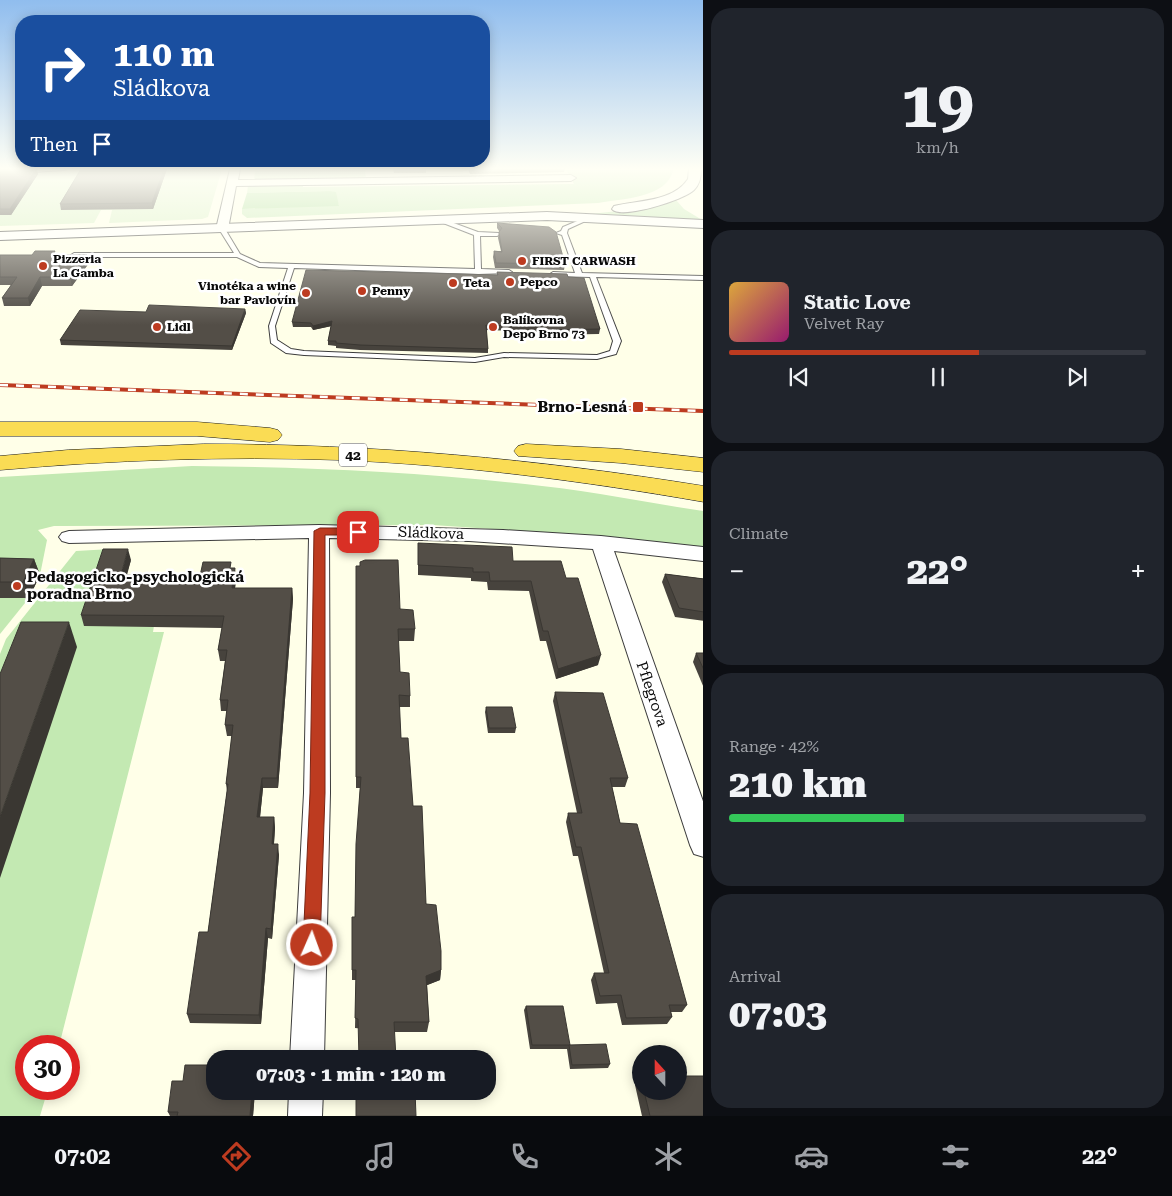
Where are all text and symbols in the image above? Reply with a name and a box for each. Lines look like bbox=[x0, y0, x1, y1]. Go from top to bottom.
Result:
text: 110 m bbox=[113, 34, 214, 75]
icon: right bbox=[30, 35, 95, 100]
text: 19 bbox=[901, 67, 974, 143]
text: Sládkova bbox=[113, 76, 210, 101]
icon: arrive bbox=[88, 130, 116, 158]
text: Then bbox=[30, 133, 78, 156]
text: km/h bbox=[916, 138, 959, 157]
place label: Pizzeria La Gamba bbox=[53, 252, 114, 280]
place label: FIRST CARWASH bbox=[532, 254, 636, 268]
marker: FIRST CARWASH bbox=[516, 255, 528, 267]
marker: Pizzeria La Gamba bbox=[37, 260, 49, 272]
place label: Pepco bbox=[520, 275, 558, 289]
place label: Teta bbox=[463, 276, 490, 290]
marker: Pepco bbox=[504, 276, 516, 288]
marker: Teta bbox=[447, 277, 459, 289]
place label: Vinotéka a wine bar Pavlovín bbox=[198, 279, 296, 307]
place label: Penny bbox=[372, 284, 411, 298]
marker: Penny bbox=[356, 285, 368, 297]
marker: Vinotéka a wine bar Pavlovín bbox=[300, 287, 312, 299]
text: Static Love bbox=[804, 291, 911, 314]
place label: Balíkovna Depo Brno 73 bbox=[503, 313, 585, 341]
text: Velvet Ray bbox=[804, 314, 884, 333]
place label: Lidl bbox=[167, 320, 191, 334]
marker: Lidl bbox=[151, 321, 163, 333]
marker: Balíkovna Depo Brno 73 bbox=[487, 321, 499, 333]
icon: previous bbox=[785, 363, 813, 391]
icon: pause bbox=[924, 363, 952, 391]
icon: next bbox=[1063, 363, 1091, 391]
place label: Brno-Lesná bbox=[537, 398, 627, 416]
marker: Brno-Lesná bbox=[631, 400, 645, 414]
road number: 42 bbox=[339, 444, 367, 466]
pin bbox=[337, 511, 379, 553]
icon: arrive bbox=[344, 518, 372, 546]
street label: Sládkova bbox=[398, 523, 464, 543]
text: Climate bbox=[729, 524, 788, 543]
text: 22° bbox=[907, 549, 968, 593]
text: − bbox=[729, 555, 745, 588]
text: + bbox=[1130, 555, 1146, 588]
place label: Pedagogicko-psychologická poradna Brno bbox=[27, 568, 244, 603]
marker: Pedagogicko-psychologická poradna Brno bbox=[11, 580, 23, 592]
street label: Pflegrova bbox=[632, 659, 672, 729]
text: Range · 42% bbox=[729, 737, 819, 756]
text: 210 km bbox=[729, 762, 867, 806]
position arrow bbox=[285, 918, 337, 970]
text: Arrival bbox=[729, 967, 781, 986]
text: 07:03 bbox=[729, 992, 827, 1036]
speed limit sign: 30 bbox=[15, 1035, 80, 1100]
north arrow bbox=[632, 1045, 688, 1100]
map controls bbox=[632, 1045, 687, 1100]
text: 07:03 · 1 min · 120 m bbox=[256, 1063, 446, 1086]
icon: directions bbox=[219, 1139, 254, 1174]
icon: music bbox=[363, 1139, 398, 1174]
icon: phone bbox=[507, 1139, 542, 1174]
icon: climate bbox=[651, 1139, 686, 1174]
icon: car bbox=[794, 1139, 829, 1174]
icon: filters bbox=[938, 1139, 973, 1174]
text: 07:02 bbox=[54, 1144, 111, 1169]
text: 22° bbox=[1082, 1144, 1118, 1169]

